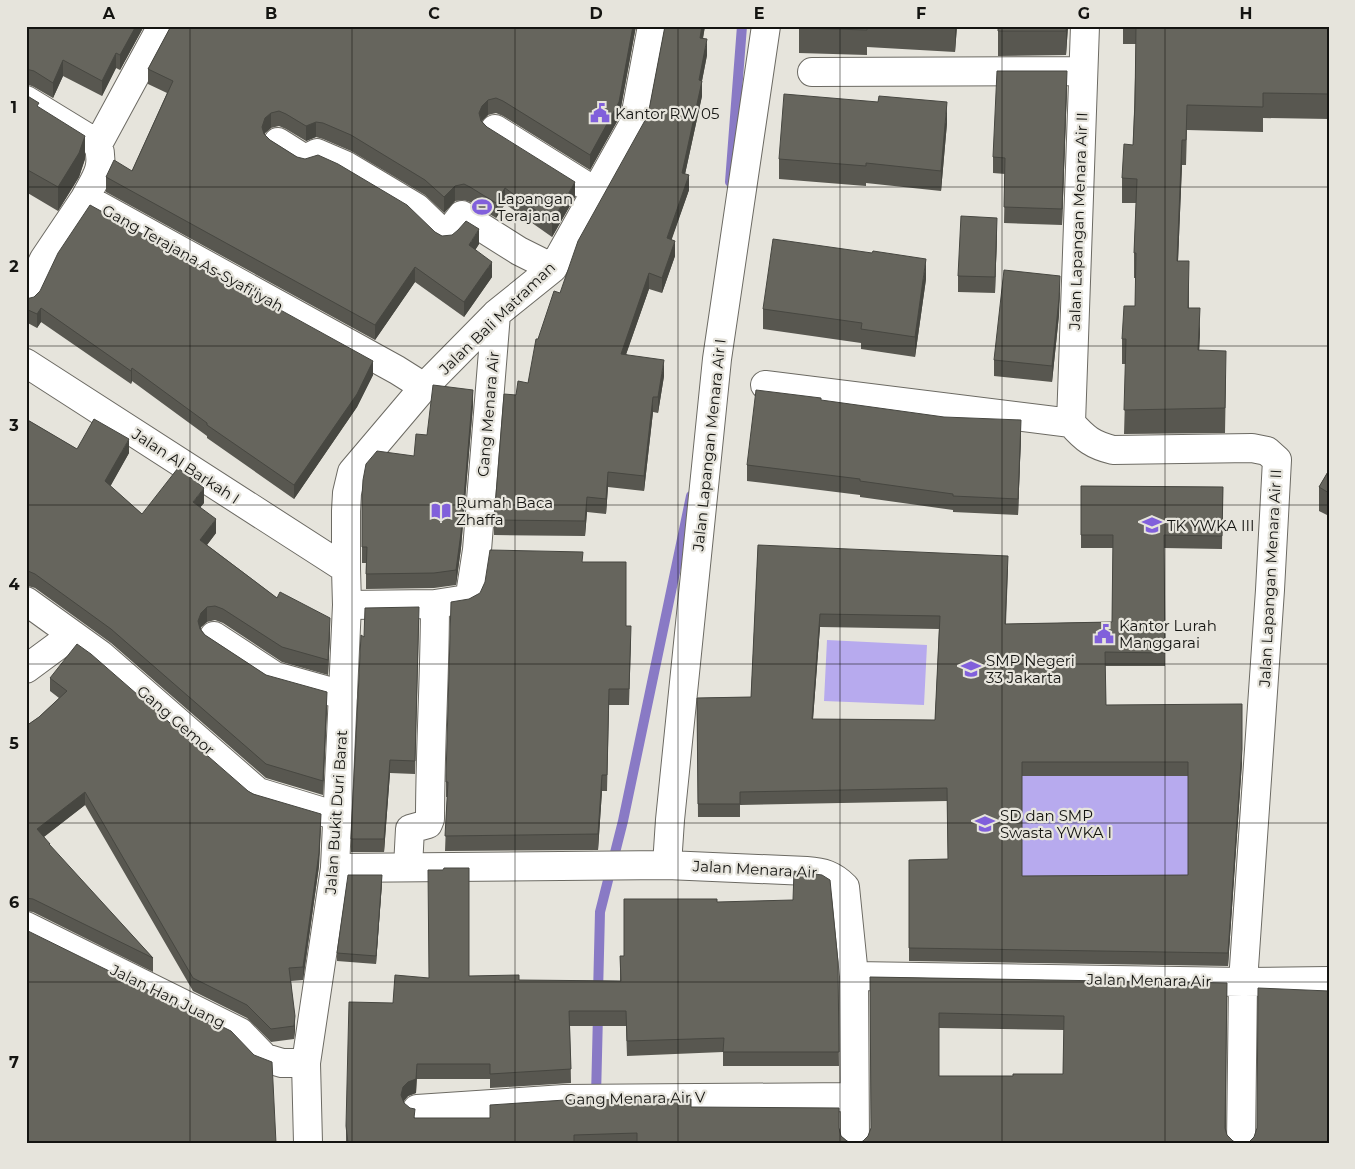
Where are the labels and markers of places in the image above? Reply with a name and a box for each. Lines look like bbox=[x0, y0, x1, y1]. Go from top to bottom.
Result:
public building icon: Kantor RW 05 bbox=[589, 102, 611, 124]
place label: Kantor RW 05 bbox=[615, 104, 719, 123]
place label: Lapangan Terajana bbox=[497, 189, 573, 225]
sports icon: Lapangan Terajana bbox=[471, 196, 493, 218]
place label: Rumah Baca Zhaffa bbox=[456, 493, 553, 529]
library icon: Rumah Baca Zhaffa bbox=[430, 500, 452, 522]
school or university icon: TK YWKA III bbox=[1141, 514, 1163, 536]
place label: TK YWKA III bbox=[1167, 516, 1254, 535]
place label: Kantor Lurah Manggarai bbox=[1119, 616, 1217, 652]
public building icon: Kantor Lurah Manggarai bbox=[1093, 623, 1115, 645]
place label: SMP Negeri 33 Jakarta bbox=[986, 651, 1075, 687]
school or university icon: SMP Negeri 33 Jakarta bbox=[960, 658, 982, 680]
place label: SD dan SMP Swasta YWKA I bbox=[1000, 806, 1112, 842]
school or university icon: SD dan SMP Swasta YWKA I bbox=[974, 813, 996, 835]

